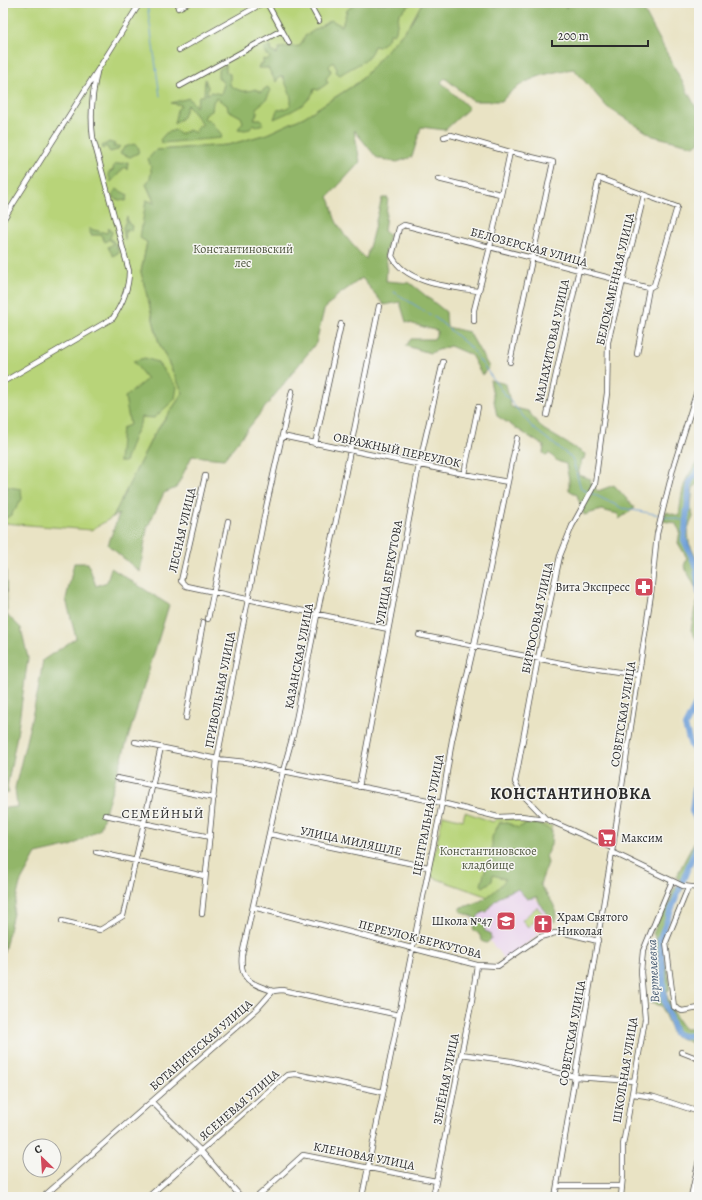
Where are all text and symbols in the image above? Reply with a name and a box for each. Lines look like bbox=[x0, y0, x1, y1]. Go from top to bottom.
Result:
scale bar bbox=[552, 22, 648, 48]
text: 200 m bbox=[558, 28, 589, 44]
street label: БЕЛОКАМЕННАЯ УЛИЦА bbox=[592, 210, 638, 347]
street label: БЕЛОЗЕРСКАЯ УЛИЦА bbox=[469, 224, 590, 271]
park label: Константиновский лес bbox=[193, 241, 293, 271]
street label: МАЛАХИТОВАЯ УЛИЦА bbox=[531, 277, 573, 404]
street label: ОВРАЖНЫЙ ПЕРЕУЛОК bbox=[332, 429, 462, 471]
street label: ЛЕСНАЯ УЛИЦА bbox=[164, 485, 200, 574]
street label: УЛИЦА БЕРКУТОВА bbox=[372, 518, 406, 625]
street label: БИРЮСОВАЯ УЛИЦА bbox=[517, 560, 557, 675]
pharmacy icon: Вита Экспресс bbox=[633, 576, 655, 598]
place label: Вита Экспресс bbox=[555, 579, 630, 595]
street label: КАЗАНСКАЯ УЛИЦА bbox=[281, 601, 317, 710]
street label: ПРИВОЛЬНАЯ УЛИЦА bbox=[201, 629, 239, 750]
street label: СОВЕТСКАЯ УЛИЦА bbox=[607, 659, 639, 768]
street label: ЦЕНТРАЛЬНАЯ УЛИЦА bbox=[408, 752, 448, 877]
district label: КОНСТАНТИНОВКА bbox=[490, 783, 652, 805]
district label: СЕМЕЙНЫЙ bbox=[122, 805, 204, 822]
street label: УЛИЦА МИЛЯШЛЕ bbox=[299, 822, 403, 860]
supermarket icon: Максим bbox=[596, 827, 618, 849]
place label: Максим bbox=[621, 830, 663, 846]
park label: Константиновское кладбище bbox=[439, 843, 537, 873]
place label: Храм Святого Николая bbox=[557, 909, 628, 939]
school or university icon: Школа №47 bbox=[495, 910, 517, 932]
place label: Школа №47 bbox=[432, 913, 493, 929]
church icon: Храм Святого Николая bbox=[532, 913, 554, 935]
street label: ПЕРЕУЛОК БЕРКУТОВА bbox=[357, 916, 484, 962]
water label: Вертелеевка bbox=[643, 939, 663, 1003]
street label: СОВЕТСКАЯ УЛИЦА bbox=[555, 978, 589, 1087]
street label: БОТАНИЧЕСКАЯ УЛИЦА bbox=[146, 995, 257, 1094]
street label: ШКОЛЬНАЯ УЛИЦА bbox=[609, 1015, 641, 1124]
street label: ЗЕЛЁНАЯ УЛИЦА bbox=[429, 1031, 463, 1126]
street label: ЯСЕНЕВАЯ УЛИЦА bbox=[196, 1065, 283, 1144]
north arrow bbox=[22, 1138, 62, 1178]
street label: КЛЕНОВАЯ УЛИЦА bbox=[312, 1138, 417, 1174]
text: С bbox=[32, 1141, 44, 1158]

